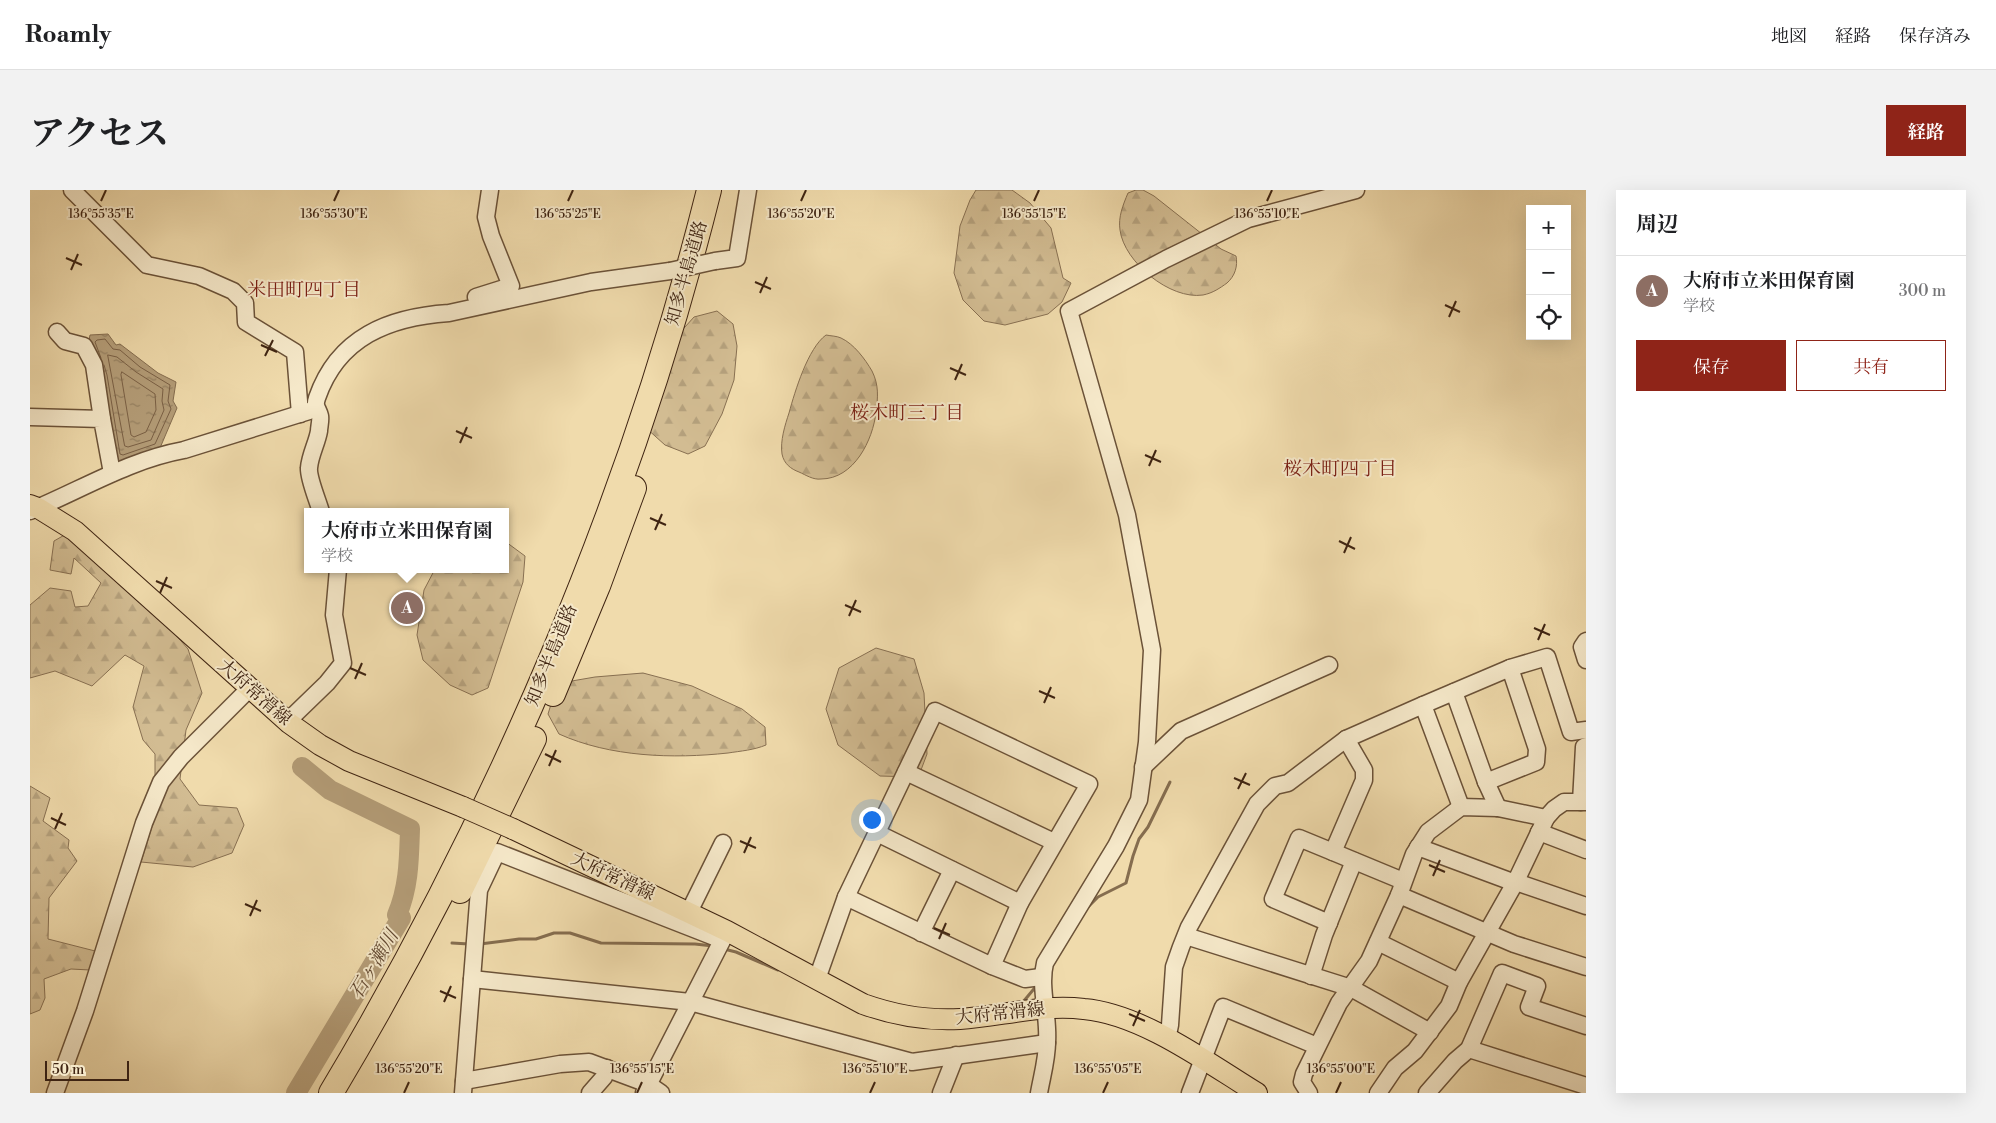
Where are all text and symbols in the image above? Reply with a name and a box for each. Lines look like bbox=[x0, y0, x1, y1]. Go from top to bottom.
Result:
text: Roamly bbox=[25, 20, 111, 50]
text: 地図 bbox=[1771, 25, 1807, 48]
text: 経路 bbox=[1835, 25, 1871, 48]
text: 保存済み bbox=[1899, 25, 1971, 48]
button: 経路 bbox=[1886, 105, 1966, 156]
text: アクセス bbox=[30, 113, 169, 156]
map controls bbox=[1526, 205, 1571, 340]
button: + bbox=[1526, 205, 1571, 250]
text: 136°55'35"E bbox=[68, 207, 134, 222]
text: 136°55'30"E bbox=[301, 207, 367, 222]
text: 136°55'25"E bbox=[535, 207, 601, 222]
text: 136°55'20"E bbox=[767, 207, 835, 222]
text: 136°55'15"E bbox=[1002, 207, 1066, 222]
text: 136°55'10"E bbox=[1234, 207, 1300, 222]
text: 周辺 bbox=[1636, 212, 1678, 238]
street label: 知多半島道路 bbox=[661, 218, 712, 328]
button: − bbox=[1526, 250, 1571, 295]
text: 大府市立米田保育園 bbox=[1683, 269, 1854, 293]
district label: 米田町四丁目 bbox=[247, 278, 361, 302]
text: A bbox=[1646, 281, 1658, 301]
text: 300 m bbox=[1899, 281, 1946, 301]
button: locate bbox=[1526, 295, 1571, 340]
text: 学校 bbox=[1683, 296, 1715, 316]
button: 保存 bbox=[1636, 340, 1786, 391]
button: 共有 bbox=[1796, 340, 1946, 391]
district label: 桜木町三丁目 bbox=[850, 401, 964, 425]
district label: 桜木町四丁目 bbox=[1283, 457, 1397, 481]
popup bbox=[304, 508, 509, 573]
text: 大府市立米田保育園 bbox=[321, 519, 492, 543]
text: 学校 bbox=[321, 546, 353, 566]
pin: A bbox=[391, 589, 423, 627]
street label: 知多半島道路 bbox=[521, 601, 582, 710]
street label: 大府常滑線 bbox=[213, 654, 296, 731]
your location bbox=[859, 807, 885, 833]
street label: 大府常滑線 bbox=[567, 847, 658, 906]
water label: 石ヶ瀬川 bbox=[344, 924, 405, 1003]
street label: 大府常滑線 bbox=[954, 997, 1046, 1030]
scale bar bbox=[45, 1058, 129, 1081]
text: 50 m bbox=[52, 1061, 84, 1079]
text: 136°55'20"E bbox=[375, 1062, 443, 1077]
text: 136°55'15"E bbox=[610, 1062, 674, 1077]
text: 136°55'10"E bbox=[842, 1062, 908, 1077]
text: 136°55'05"E bbox=[1075, 1062, 1141, 1077]
text: 136°55'00"E bbox=[1307, 1062, 1375, 1077]

